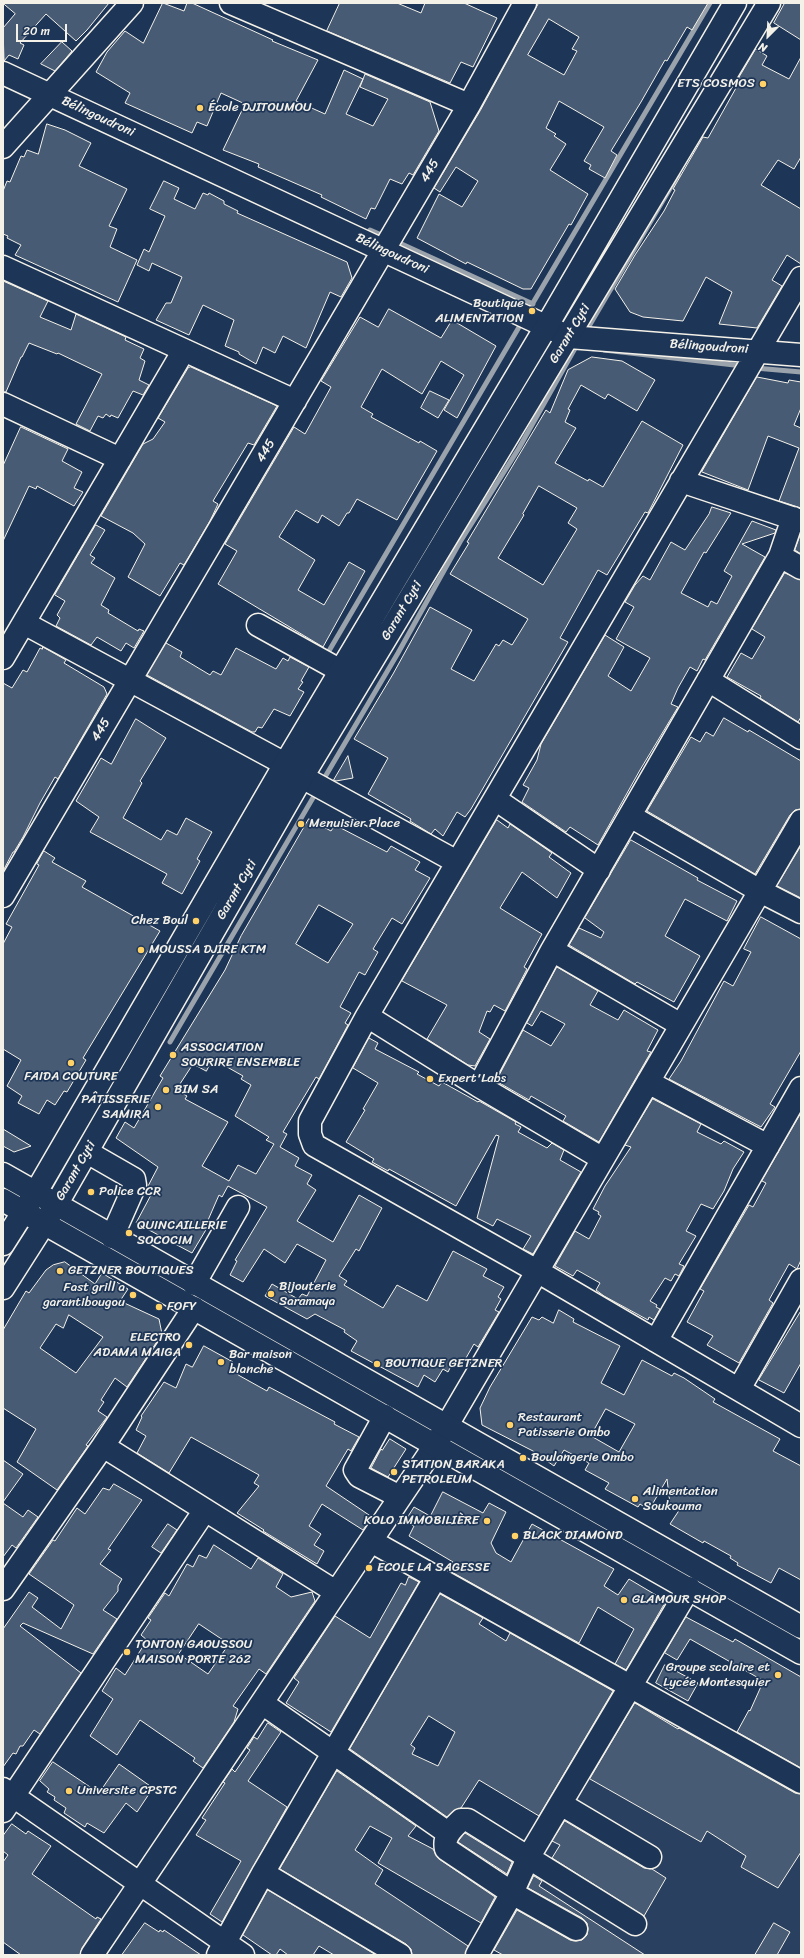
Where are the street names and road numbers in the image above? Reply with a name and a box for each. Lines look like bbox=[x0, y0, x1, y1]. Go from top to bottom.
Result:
street label: Bélingoudroni bbox=[59, 93, 137, 141]
street label: 445 bbox=[417, 157, 443, 185]
street label: Bélingoudroni bbox=[353, 230, 431, 278]
street label: Garant Cyti bbox=[546, 302, 594, 366]
street label: Bélingoudroni bbox=[669, 336, 749, 358]
street label: 445 bbox=[253, 437, 279, 465]
street label: Garant Cyti bbox=[378, 579, 426, 643]
street label: 445 bbox=[88, 716, 114, 744]
street label: Garant Cyti bbox=[214, 857, 260, 923]
street label: Garant Cyti bbox=[53, 1138, 99, 1204]

